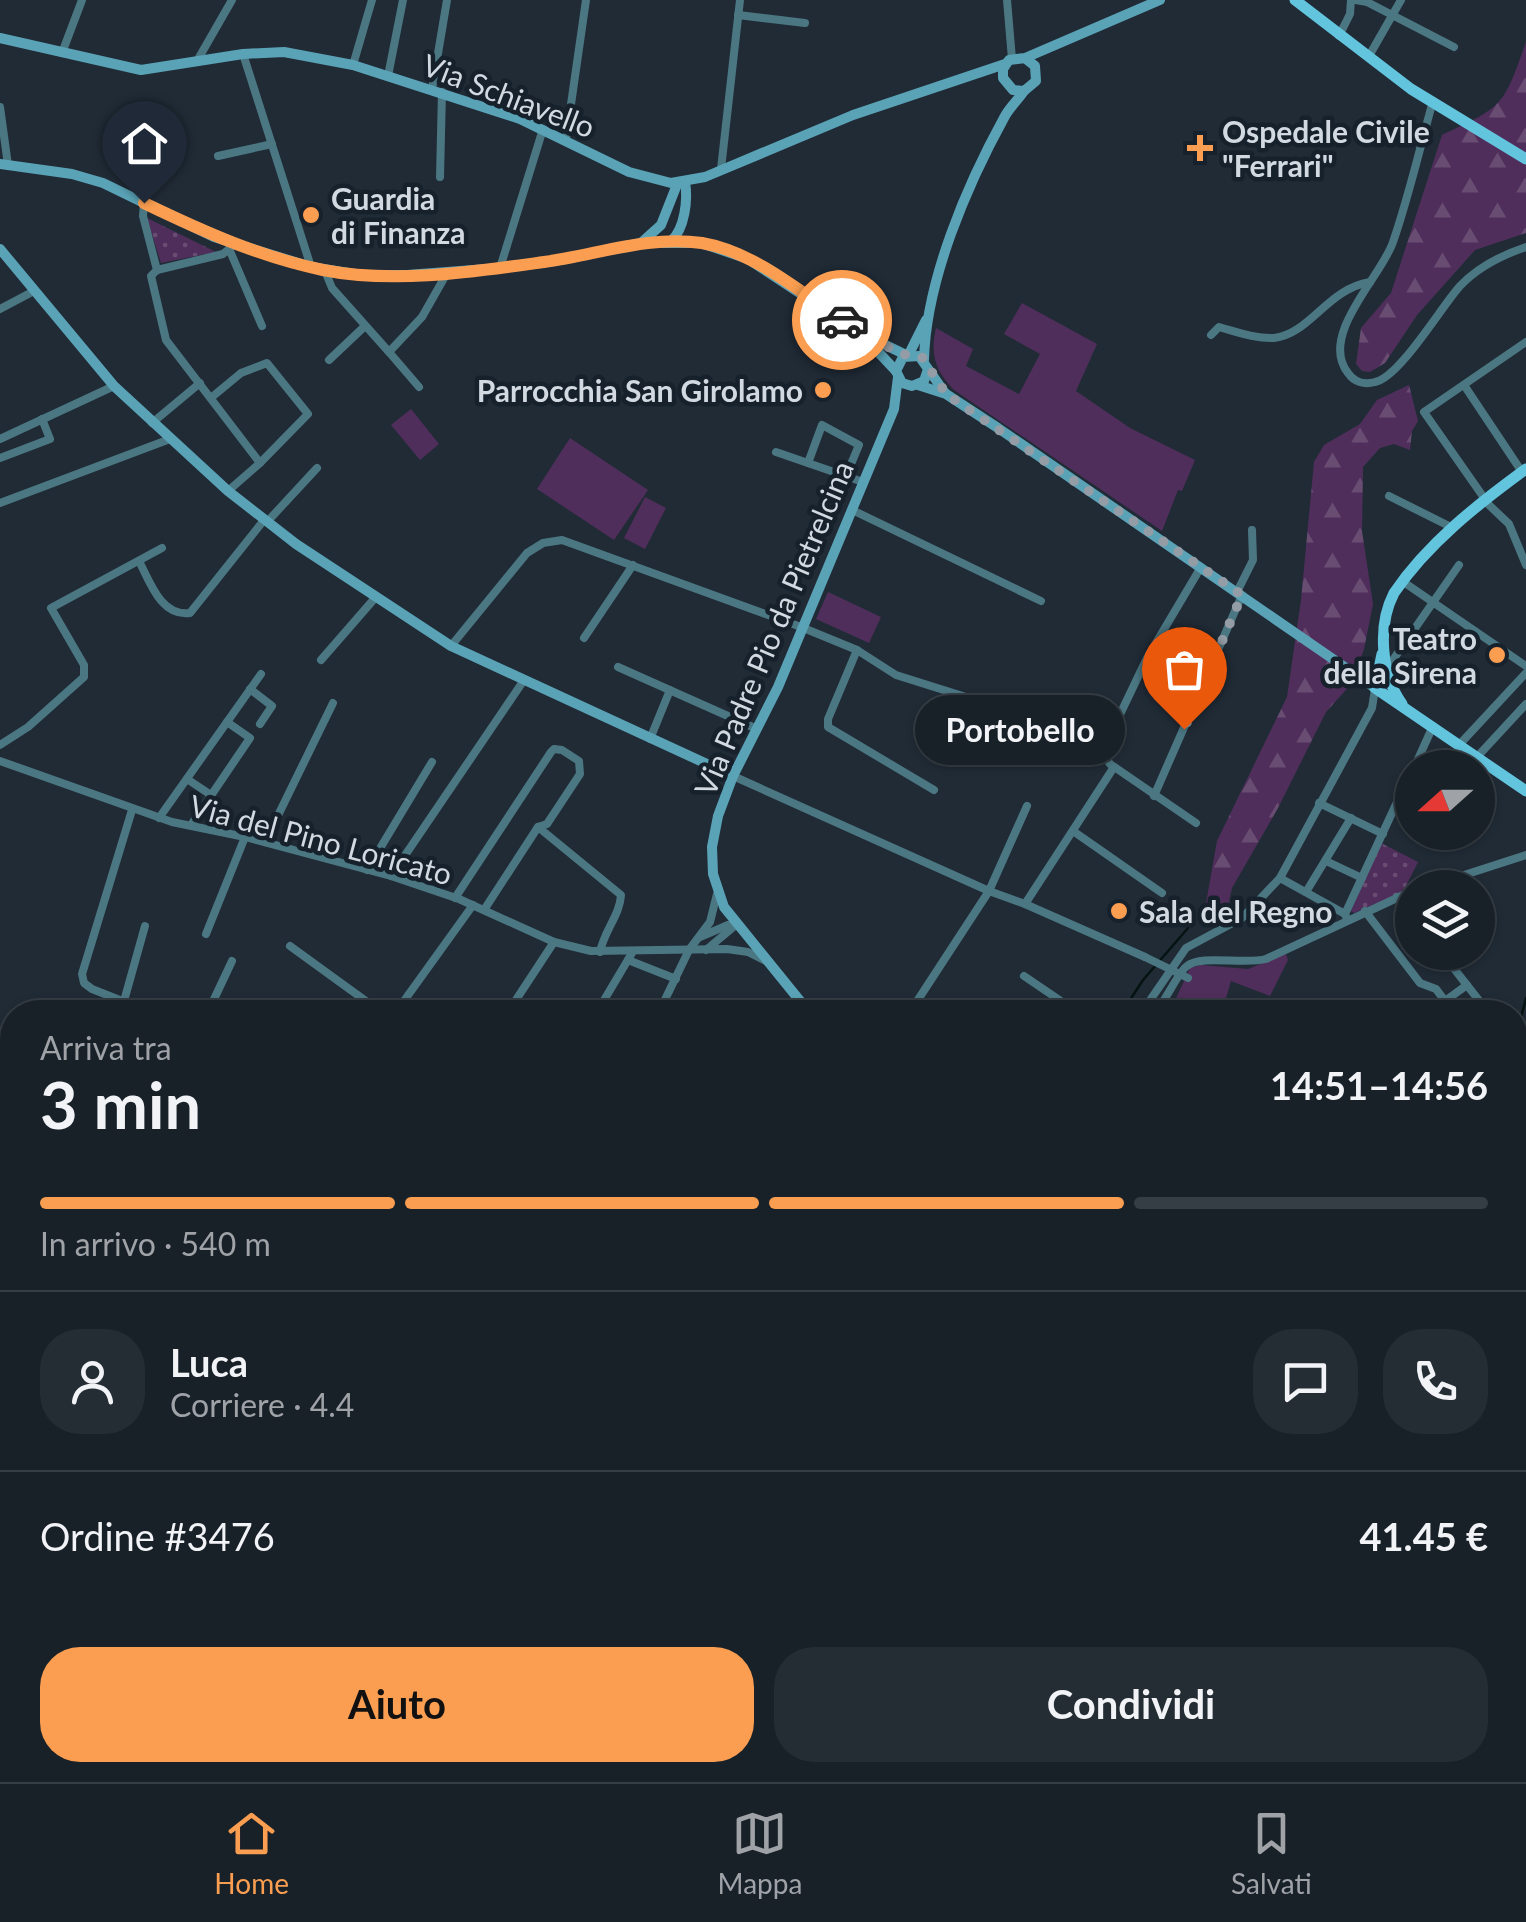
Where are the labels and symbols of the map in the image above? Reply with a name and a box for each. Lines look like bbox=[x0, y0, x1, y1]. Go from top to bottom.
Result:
street label: Via Schiavello bbox=[418, 46, 600, 144]
pin bbox=[102, 101, 187, 204]
place label: Ospedale Civile "Ferrari" bbox=[1222, 113, 1430, 183]
marker: Ospedale Civile "Ferrari" bbox=[1187, 135, 1213, 161]
place label: Guardia di Finanza bbox=[331, 180, 466, 250]
marker: Guardia di Finanza bbox=[300, 204, 322, 226]
courier bbox=[792, 270, 892, 370]
place label: Parrocchia San Girolamo bbox=[477, 372, 803, 408]
marker: Parrocchia San Girolamo bbox=[812, 379, 834, 401]
street label: Via Padre Pio da Pietrelcina bbox=[686, 455, 860, 801]
place label: Teatro della Sirena bbox=[1324, 620, 1477, 690]
pin bbox=[1142, 627, 1227, 730]
marker: Teatro della Sirena bbox=[1486, 644, 1508, 666]
callout: Portobello bbox=[914, 694, 1124, 764]
north arrow bbox=[1395, 750, 1495, 850]
street label: Via del Pino Loricato bbox=[186, 787, 456, 891]
place label: Sala del Regno bbox=[1139, 893, 1333, 929]
marker: Sala del Regno bbox=[1108, 900, 1130, 922]

